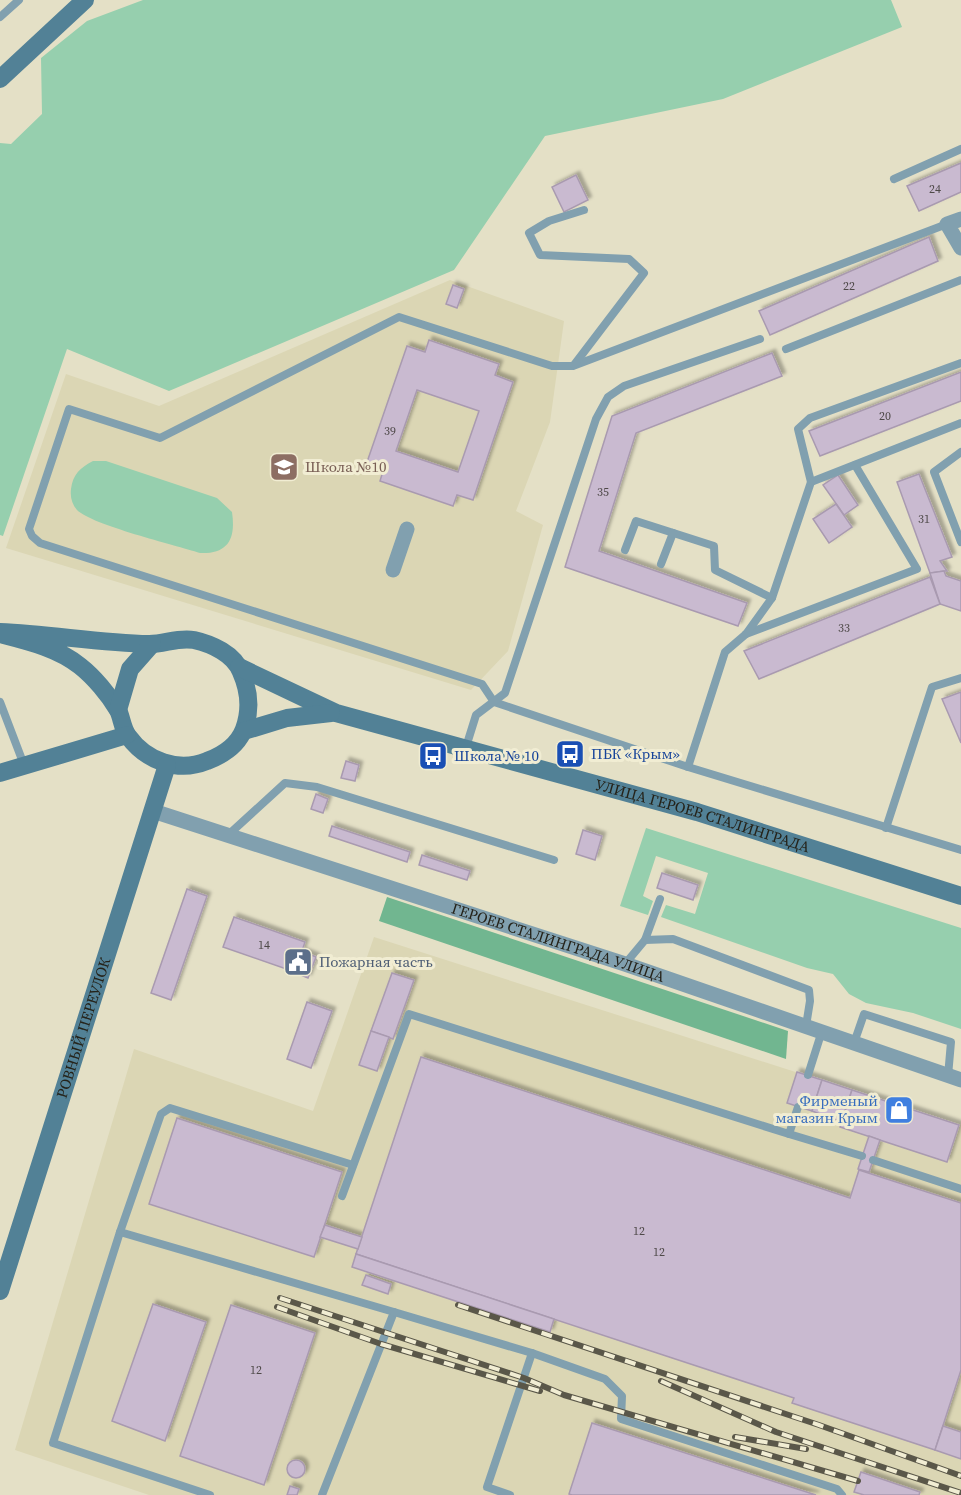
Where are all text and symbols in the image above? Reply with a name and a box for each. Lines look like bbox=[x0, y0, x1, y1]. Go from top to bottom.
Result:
house number: 24 bbox=[929, 181, 941, 197]
house number: 22 bbox=[843, 278, 855, 294]
house number: 20 bbox=[879, 408, 891, 424]
house number: 39 bbox=[384, 423, 396, 439]
school or university icon: Школа №10 bbox=[268, 451, 300, 483]
place label: Школа №10 bbox=[305, 456, 387, 477]
house number: 35 bbox=[597, 484, 609, 500]
house number: 31 bbox=[918, 511, 930, 527]
house number: 33 bbox=[838, 620, 850, 636]
bus stop icon: ПБК «Крым» bbox=[554, 738, 586, 770]
bus stop icon: Школа № 10 bbox=[417, 740, 449, 772]
place label: ПБК «Крым» bbox=[591, 743, 680, 764]
place label: Школа № 10 bbox=[454, 745, 539, 766]
street label: УЛИЦА ГЕРОЕВ СТАЛИНГРАДА bbox=[593, 774, 813, 857]
street label: ГЕРОЕВ СТАЛИНГРАДА УЛИЦА bbox=[449, 898, 668, 987]
house number: 14 bbox=[258, 937, 270, 953]
public building icon: Пожарная часть bbox=[282, 946, 314, 978]
place label: Пожарная часть bbox=[319, 951, 433, 972]
street label: РОВНЫЙ ПЕРЕУЛОК bbox=[51, 955, 115, 1101]
place label: Фирменый магазин Крым bbox=[775, 1090, 878, 1128]
shop icon: Фирменый магазин Крым bbox=[883, 1094, 915, 1126]
house number: 12 bbox=[633, 1223, 645, 1239]
house number: 12 bbox=[653, 1244, 665, 1260]
house number: 12 bbox=[250, 1362, 262, 1378]

